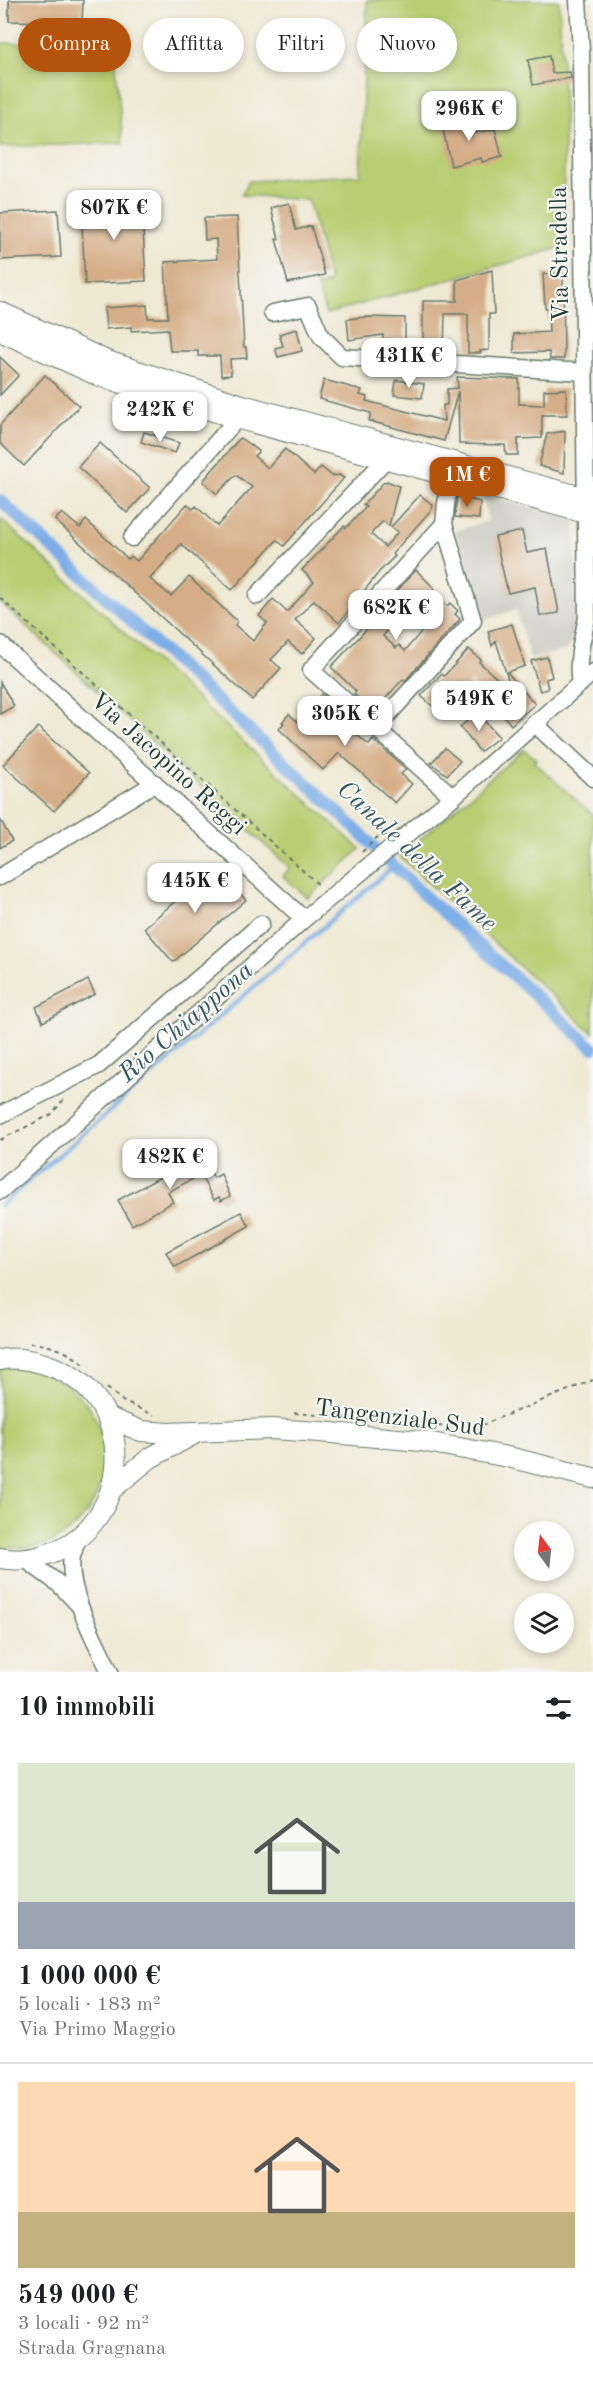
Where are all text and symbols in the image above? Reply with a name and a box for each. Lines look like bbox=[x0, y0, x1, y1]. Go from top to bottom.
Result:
chip: Compra bbox=[18, 18, 131, 72]
chip: Affitta bbox=[143, 18, 244, 72]
chip: Filtri bbox=[256, 18, 345, 72]
chip: Nuovo bbox=[357, 18, 457, 72]
pin: 296K € bbox=[420, 91, 518, 142]
text: 296K € bbox=[435, 100, 503, 120]
street label: Via Stradella bbox=[548, 186, 574, 322]
pin: 807K € bbox=[65, 190, 163, 241]
text: 807K € bbox=[80, 199, 148, 219]
pin: 431K € bbox=[360, 338, 458, 389]
text: 431K € bbox=[375, 347, 443, 367]
pin: 242K € bbox=[111, 392, 209, 443]
text: 242K € bbox=[126, 401, 194, 421]
pin: 1M € bbox=[431, 457, 503, 508]
text: 1M € bbox=[444, 466, 490, 486]
pin: 682K € bbox=[347, 590, 445, 641]
text: 682K € bbox=[362, 599, 430, 619]
pin: 549K € bbox=[430, 681, 528, 732]
street label: Via Jacopino Reggi bbox=[85, 688, 250, 841]
text: 549K € bbox=[445, 690, 513, 710]
pin: 305K € bbox=[296, 696, 394, 747]
text: 305K € bbox=[311, 705, 379, 725]
water label: Canale della Fame bbox=[332, 776, 502, 937]
pin: 445K € bbox=[146, 863, 244, 914]
text: 445K € bbox=[161, 872, 229, 892]
water label: Rio Chiappona bbox=[113, 957, 259, 1088]
pin: 482K € bbox=[121, 1139, 219, 1190]
text: 482K € bbox=[136, 1148, 204, 1168]
street label: Tangenziale Sud bbox=[313, 1397, 486, 1441]
north arrow bbox=[514, 1521, 574, 1581]
map controls bbox=[514, 1521, 574, 1653]
button: layers bbox=[514, 1593, 574, 1653]
icon: filters bbox=[542, 1692, 575, 1725]
text: 10 immobili bbox=[18, 1695, 155, 1721]
icon: home bbox=[243, 1802, 351, 1910]
text: 1 000 000 € bbox=[18, 1964, 160, 1990]
text: 5 locali · 183 m² bbox=[18, 1995, 161, 2015]
text: Via Primo Maggio bbox=[18, 2020, 176, 2040]
icon: home bbox=[243, 2121, 351, 2229]
text: 549 000 € bbox=[18, 2283, 138, 2309]
text: 3 locali · 92 m² bbox=[18, 2314, 149, 2334]
text: Strada Gragnana bbox=[18, 2339, 166, 2359]

